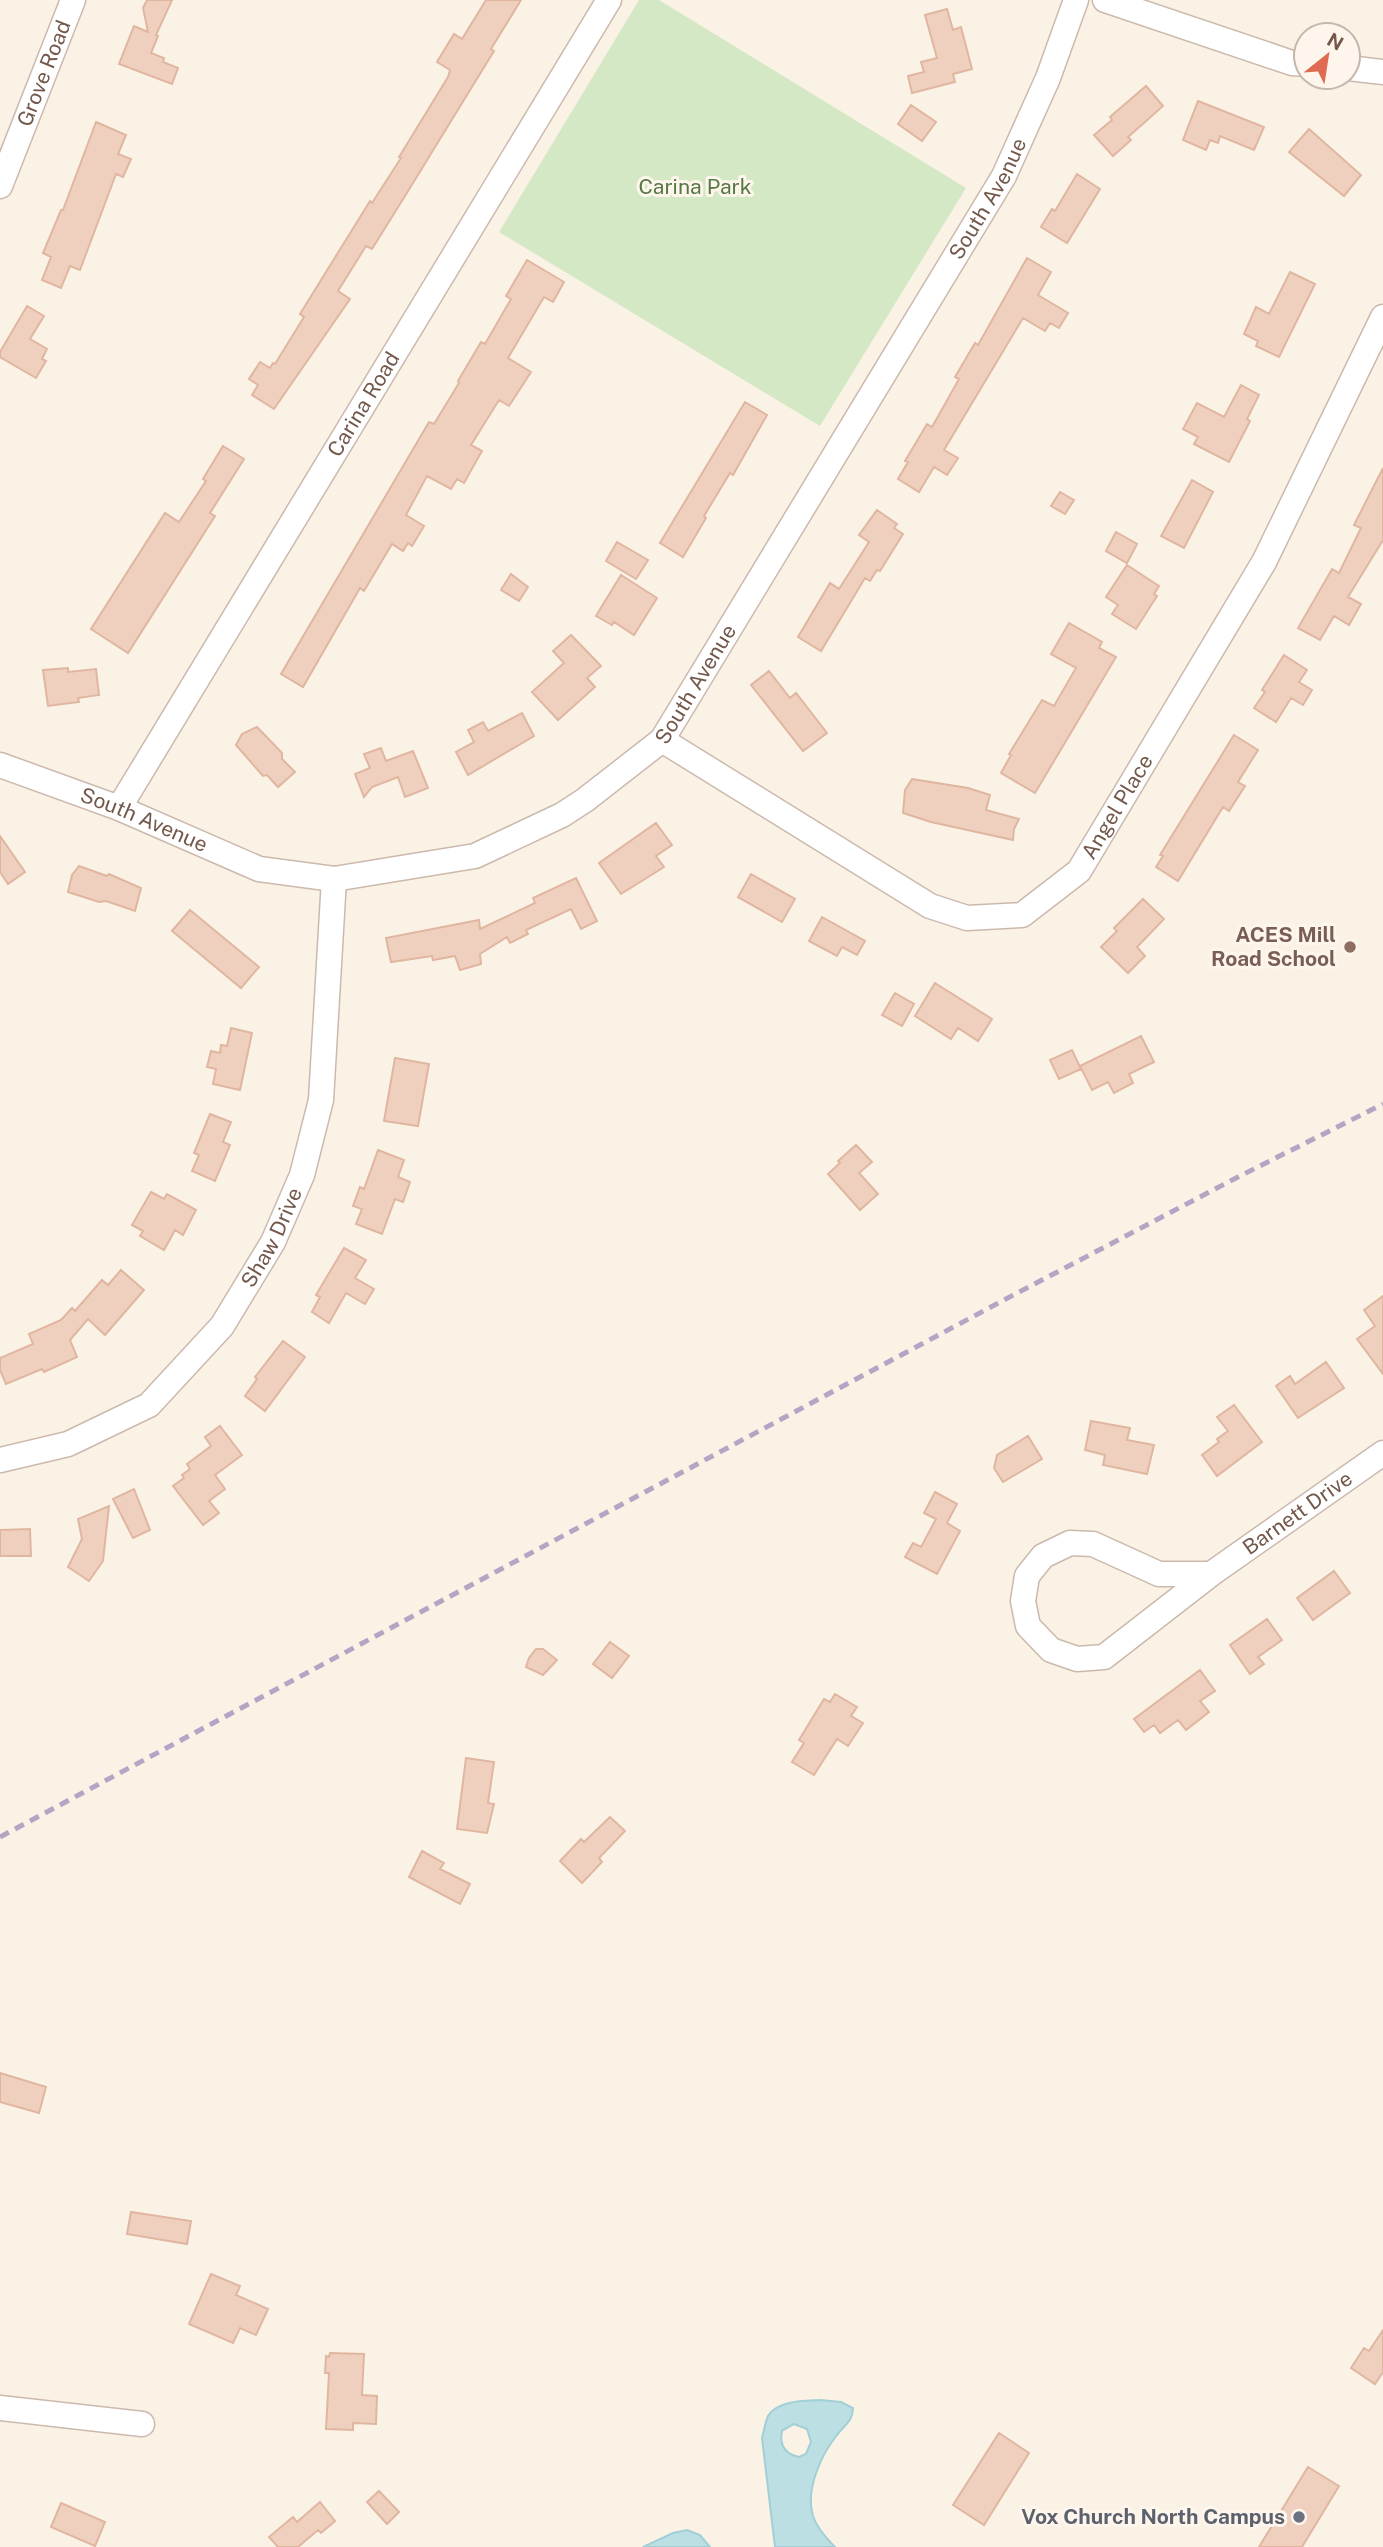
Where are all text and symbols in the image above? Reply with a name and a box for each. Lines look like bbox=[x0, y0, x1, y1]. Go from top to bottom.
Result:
street label: Grove Road bbox=[12, 16, 76, 130]
north arrow bbox=[1292, 21, 1362, 91]
text: N bbox=[1324, 28, 1347, 55]
street label: South Avenue bbox=[943, 134, 1031, 264]
park label: Carina Park bbox=[638, 174, 752, 199]
street label: Carina Road bbox=[322, 347, 405, 461]
street label: South Avenue bbox=[649, 620, 741, 749]
street label: Angel Place bbox=[1076, 750, 1158, 864]
street label: South Avenue bbox=[77, 782, 212, 857]
place label: ACES Mill Road School bbox=[1211, 922, 1336, 971]
marker: ACES Mill Road School bbox=[1342, 939, 1358, 955]
street label: Shaw Drive bbox=[235, 1184, 307, 1292]
street label: Barnett Drive bbox=[1238, 1466, 1357, 1560]
place label: Vox Church North Campus bbox=[1021, 2504, 1285, 2529]
marker: Vox Church North Campus bbox=[1291, 2509, 1307, 2525]

